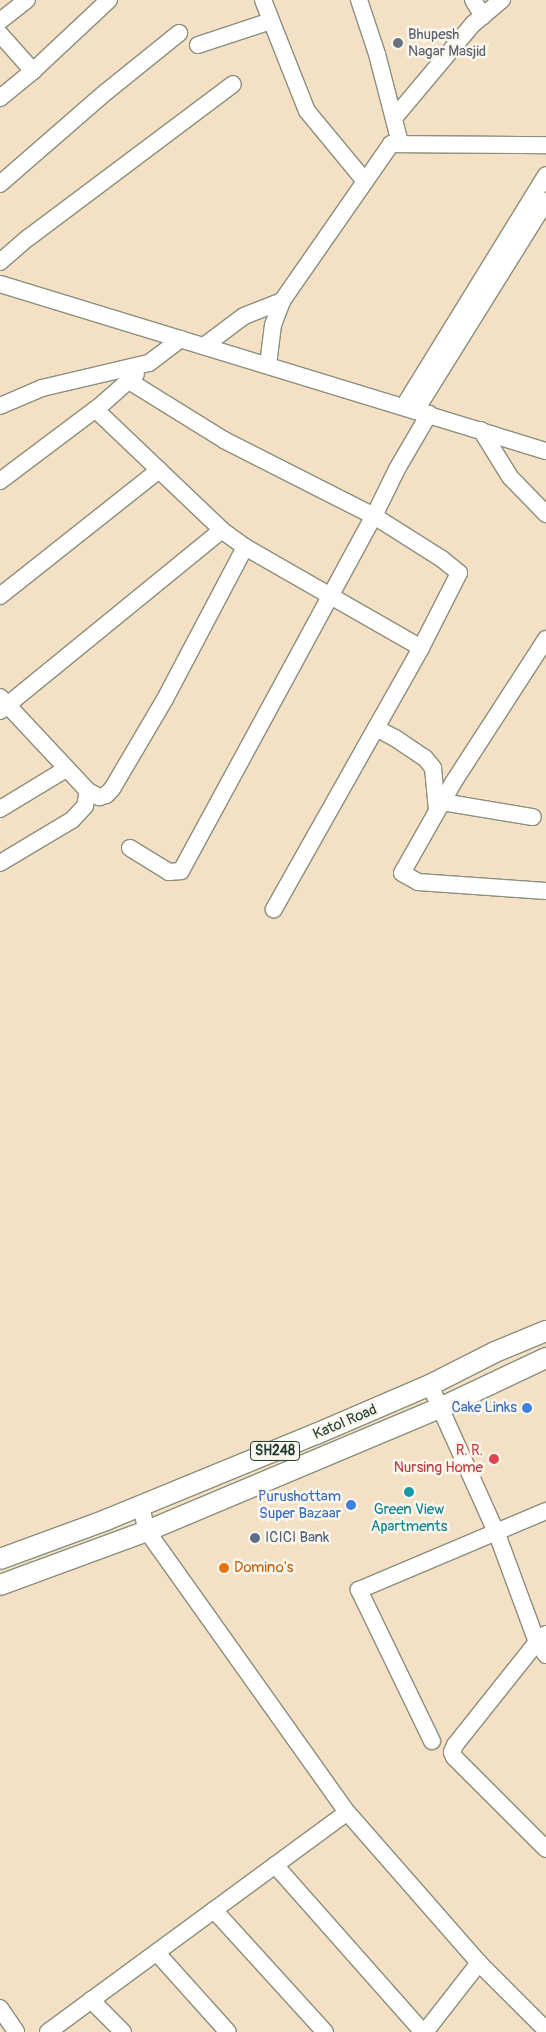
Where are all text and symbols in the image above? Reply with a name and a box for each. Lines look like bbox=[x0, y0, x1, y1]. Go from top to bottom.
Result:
place label: Bhupesh Nagar Masjid bbox=[408, 25, 486, 60]
marker: Bhupesh Nagar Masjid bbox=[392, 37, 404, 49]
place label: Cake Links bbox=[451, 1399, 517, 1417]
street label: Katol Road bbox=[310, 1401, 380, 1443]
marker: Cake Links bbox=[521, 1402, 533, 1414]
road number: SH248 bbox=[249, 1440, 301, 1462]
place label: R. R. Nursing Home bbox=[394, 1441, 483, 1476]
marker: R. R. Nursing Home bbox=[487, 1452, 501, 1466]
marker: Green View Apartments bbox=[403, 1486, 415, 1498]
place label: Purushottam Super Bazaar bbox=[258, 1487, 341, 1522]
marker: Purushottam Super Bazaar bbox=[345, 1499, 357, 1511]
place label: Green View Apartments bbox=[371, 1500, 447, 1535]
place label: ICICI Bank bbox=[265, 1529, 329, 1547]
marker: ICICI Bank bbox=[249, 1532, 261, 1544]
place label: Domino's bbox=[234, 1559, 293, 1577]
marker: Domino's bbox=[218, 1562, 230, 1574]

